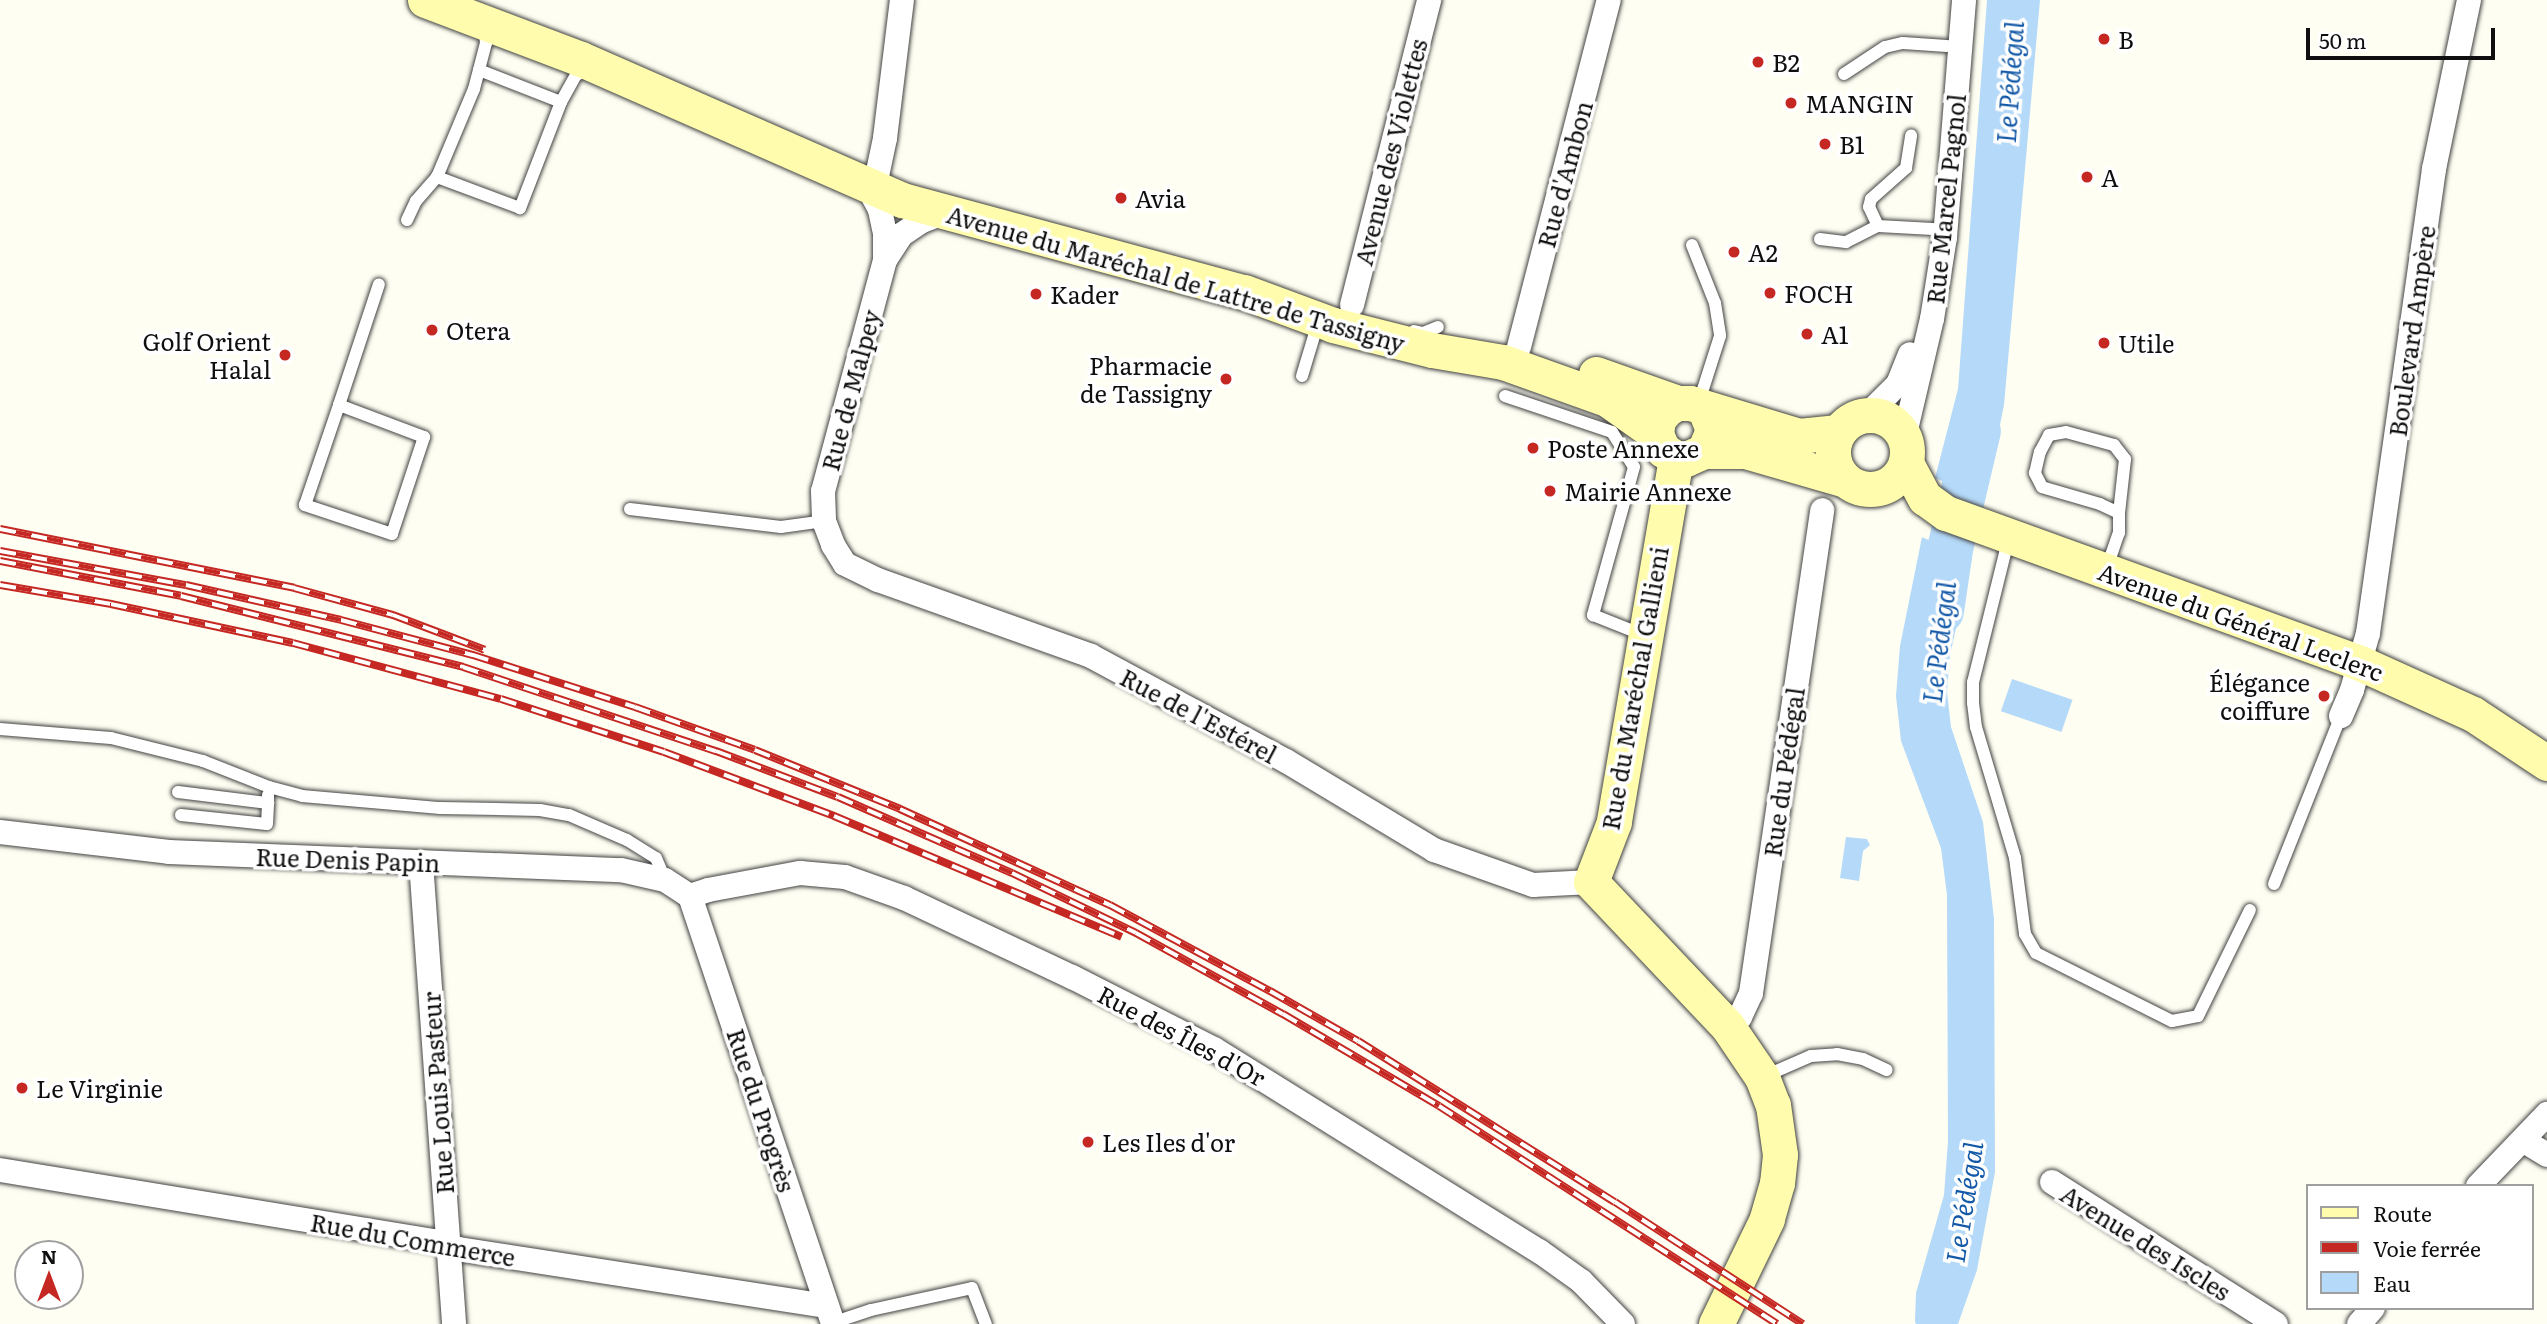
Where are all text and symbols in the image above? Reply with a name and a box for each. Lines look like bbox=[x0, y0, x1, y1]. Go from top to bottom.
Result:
scale bar bbox=[2309, 14, 2498, 58]
water label: Le Pédégal bbox=[1989, 20, 2029, 144]
text: 50 m bbox=[2319, 24, 2366, 55]
place label: B bbox=[2118, 25, 2134, 53]
marker: B bbox=[2096, 31, 2112, 47]
street label: Avenue des Violettes bbox=[1348, 36, 1432, 268]
place label: B2 bbox=[1772, 48, 1800, 76]
marker: B2 bbox=[1750, 54, 1766, 70]
place label: MANGIN bbox=[1805, 89, 1914, 117]
street label: Rue Marcel Pagnol bbox=[1920, 92, 1970, 306]
marker: MANGIN bbox=[1783, 95, 1799, 111]
street label: Rue d'Ambon bbox=[1531, 97, 1597, 251]
place label: B1 bbox=[1839, 130, 1865, 158]
marker: B1 bbox=[1817, 136, 1833, 152]
place label: A bbox=[2101, 163, 2119, 191]
marker: A bbox=[2079, 169, 2095, 185]
place label: Avia bbox=[1135, 184, 1186, 212]
marker: Avia bbox=[1113, 190, 1129, 206]
street label: Avenue du Maréchal de Lattre de Tassigny bbox=[944, 199, 1408, 357]
street label: Boulevard Ampère bbox=[2382, 224, 2440, 438]
place label: A2 bbox=[1748, 238, 1778, 266]
marker: A2 bbox=[1726, 244, 1742, 260]
place label: FOCH bbox=[1784, 279, 1854, 307]
place label: Kader bbox=[1050, 280, 1119, 308]
marker: FOCH bbox=[1762, 285, 1778, 301]
marker: Kader bbox=[1028, 286, 1044, 302]
street label: Rue de Malpey bbox=[815, 306, 885, 474]
place label: Otera bbox=[446, 316, 510, 344]
place label: A1 bbox=[1821, 320, 1848, 348]
marker: Otera bbox=[424, 322, 440, 338]
marker: A1 bbox=[1799, 326, 1815, 342]
place label: Golf Orient Halal bbox=[142, 327, 271, 383]
place label: Utile bbox=[2118, 329, 2174, 357]
marker: Utile bbox=[2096, 335, 2112, 351]
marker: Golf Orient Halal bbox=[277, 347, 293, 363]
place label: Pharmacie de Tassigny bbox=[1080, 351, 1212, 407]
marker: Pharmacie de Tassigny bbox=[1218, 371, 1234, 387]
place label: Poste Annexe bbox=[1547, 434, 1699, 462]
marker: Poste Annexe bbox=[1525, 440, 1541, 456]
place label: Mairie Annexe bbox=[1564, 477, 1732, 505]
marker: Mairie Annexe bbox=[1542, 483, 1558, 499]
street label: Rue du Maréchal Gallieni bbox=[1595, 544, 1673, 832]
street label: Avenue du Général Leclerc bbox=[2094, 556, 2388, 686]
water label: Le Pédégal bbox=[1915, 579, 1961, 705]
street label: Rue de l'Estérel bbox=[1116, 662, 1282, 768]
place label: Élégance coiffure bbox=[2209, 668, 2310, 724]
street label: Rue du Pédégal bbox=[1757, 685, 1809, 859]
marker: Élégance coiffure bbox=[2316, 688, 2332, 704]
street label: Rue Denis Papin bbox=[255, 841, 441, 877]
street label: Rue des Îles d'Or bbox=[1093, 979, 1271, 1091]
street label: Rue Louis Pasteur bbox=[416, 991, 458, 1195]
street label: Rue du Progrès bbox=[722, 1025, 802, 1195]
place label: Le Virginie bbox=[36, 1074, 163, 1102]
marker: Le Virginie bbox=[14, 1080, 30, 1096]
place label: Les Iles d'or bbox=[1102, 1128, 1235, 1156]
marker: Les Iles d'or bbox=[1080, 1134, 1096, 1150]
water label: Le Pédégal bbox=[1938, 1139, 1988, 1265]
street label: Avenue des Iscles bbox=[2056, 1178, 2236, 1306]
legend bbox=[2306, 1184, 2533, 1310]
text: Route bbox=[2373, 1197, 2432, 1228]
street label: Rue du Commerce bbox=[308, 1207, 518, 1271]
text: Voie ferrée bbox=[2373, 1232, 2481, 1263]
north arrow bbox=[14, 1240, 84, 1310]
text: N bbox=[41, 1242, 57, 1270]
text: Eau bbox=[2373, 1267, 2411, 1298]

